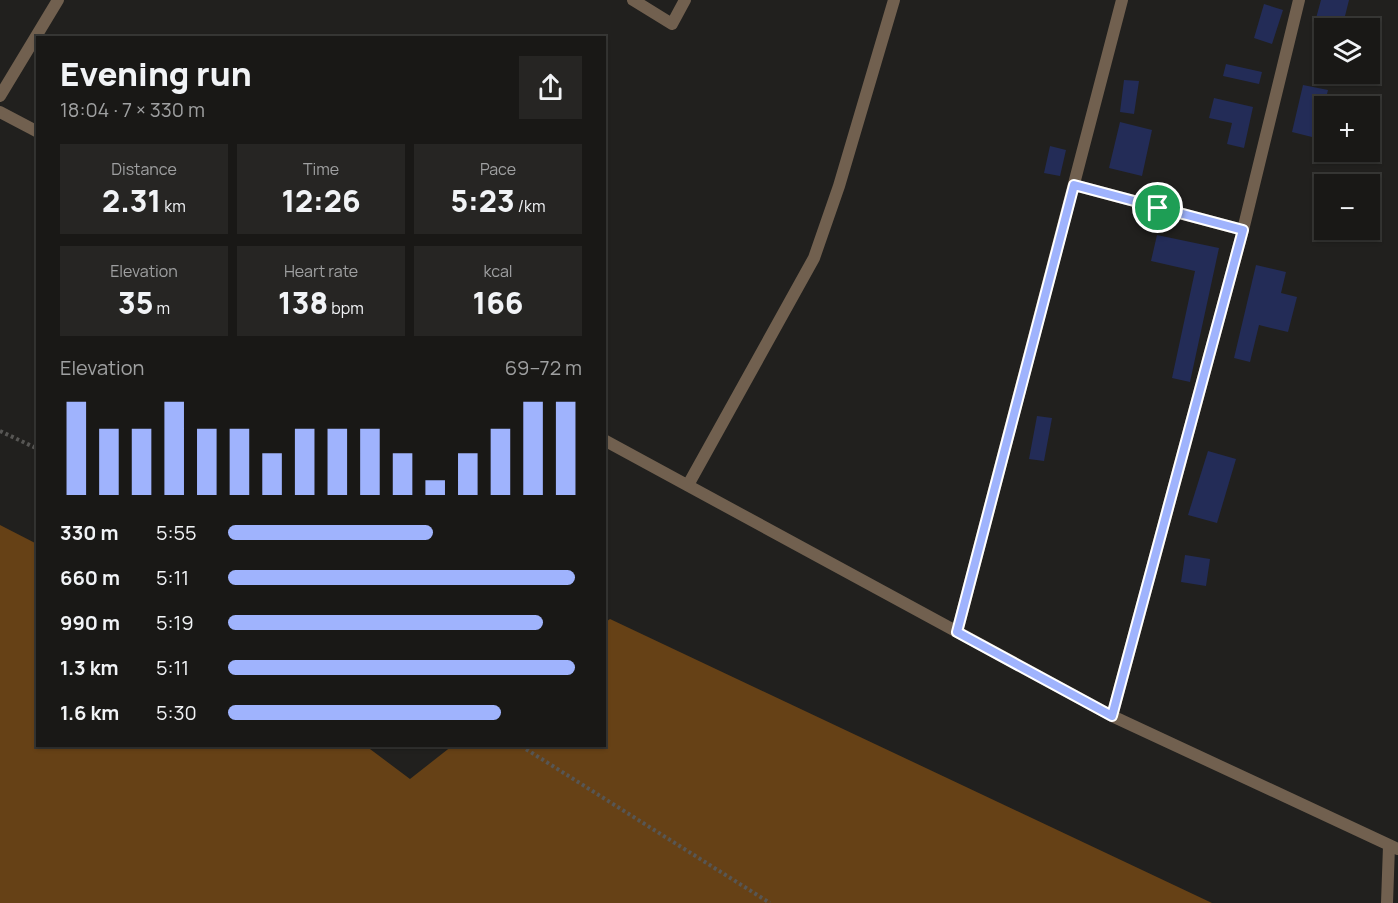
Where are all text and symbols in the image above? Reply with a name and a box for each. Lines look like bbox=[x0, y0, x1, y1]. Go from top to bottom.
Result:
map controls bbox=[1314, 18, 1380, 240]
button: layers bbox=[1314, 18, 1380, 84]
text: Evening run bbox=[60, 51, 252, 96]
button: share bbox=[519, 56, 582, 119]
text: 18:04 · 7 × 330 m bbox=[60, 96, 205, 123]
button: + bbox=[1314, 96, 1380, 162]
text: Distance bbox=[111, 158, 177, 180]
text: Time bbox=[303, 158, 339, 180]
text: Pace bbox=[480, 158, 516, 180]
button: − bbox=[1314, 174, 1380, 240]
text: 2.31 bbox=[102, 180, 161, 221]
text: 12:26 bbox=[281, 180, 361, 221]
text: 5:23 bbox=[450, 180, 515, 221]
pin bbox=[1132, 182, 1183, 233]
icon: arrive bbox=[1141, 191, 1174, 224]
text: km bbox=[161, 195, 186, 217]
text: /km bbox=[515, 195, 546, 217]
text: Elevation bbox=[110, 260, 178, 282]
text: Heart rate bbox=[284, 260, 358, 282]
text: kcal bbox=[483, 260, 513, 282]
text: 35 bbox=[118, 282, 153, 323]
text: 138 bbox=[278, 282, 328, 323]
text: 166 bbox=[473, 282, 523, 323]
text: m bbox=[153, 297, 170, 319]
text: bpm bbox=[328, 297, 364, 319]
text: Elevation bbox=[60, 354, 144, 381]
text: 69–72 m bbox=[505, 354, 582, 381]
text: 330 m bbox=[60, 519, 118, 546]
text: 5:55 bbox=[156, 519, 197, 546]
text: 660 m bbox=[60, 564, 120, 591]
text: 5:11 bbox=[156, 564, 189, 591]
text: 990 m bbox=[60, 609, 120, 636]
text: 5:19 bbox=[156, 609, 194, 636]
text: 1.3 km bbox=[60, 654, 118, 681]
text: 5:11 bbox=[156, 654, 189, 681]
text: 1.6 km bbox=[60, 699, 119, 726]
text: 5:30 bbox=[156, 699, 197, 726]

